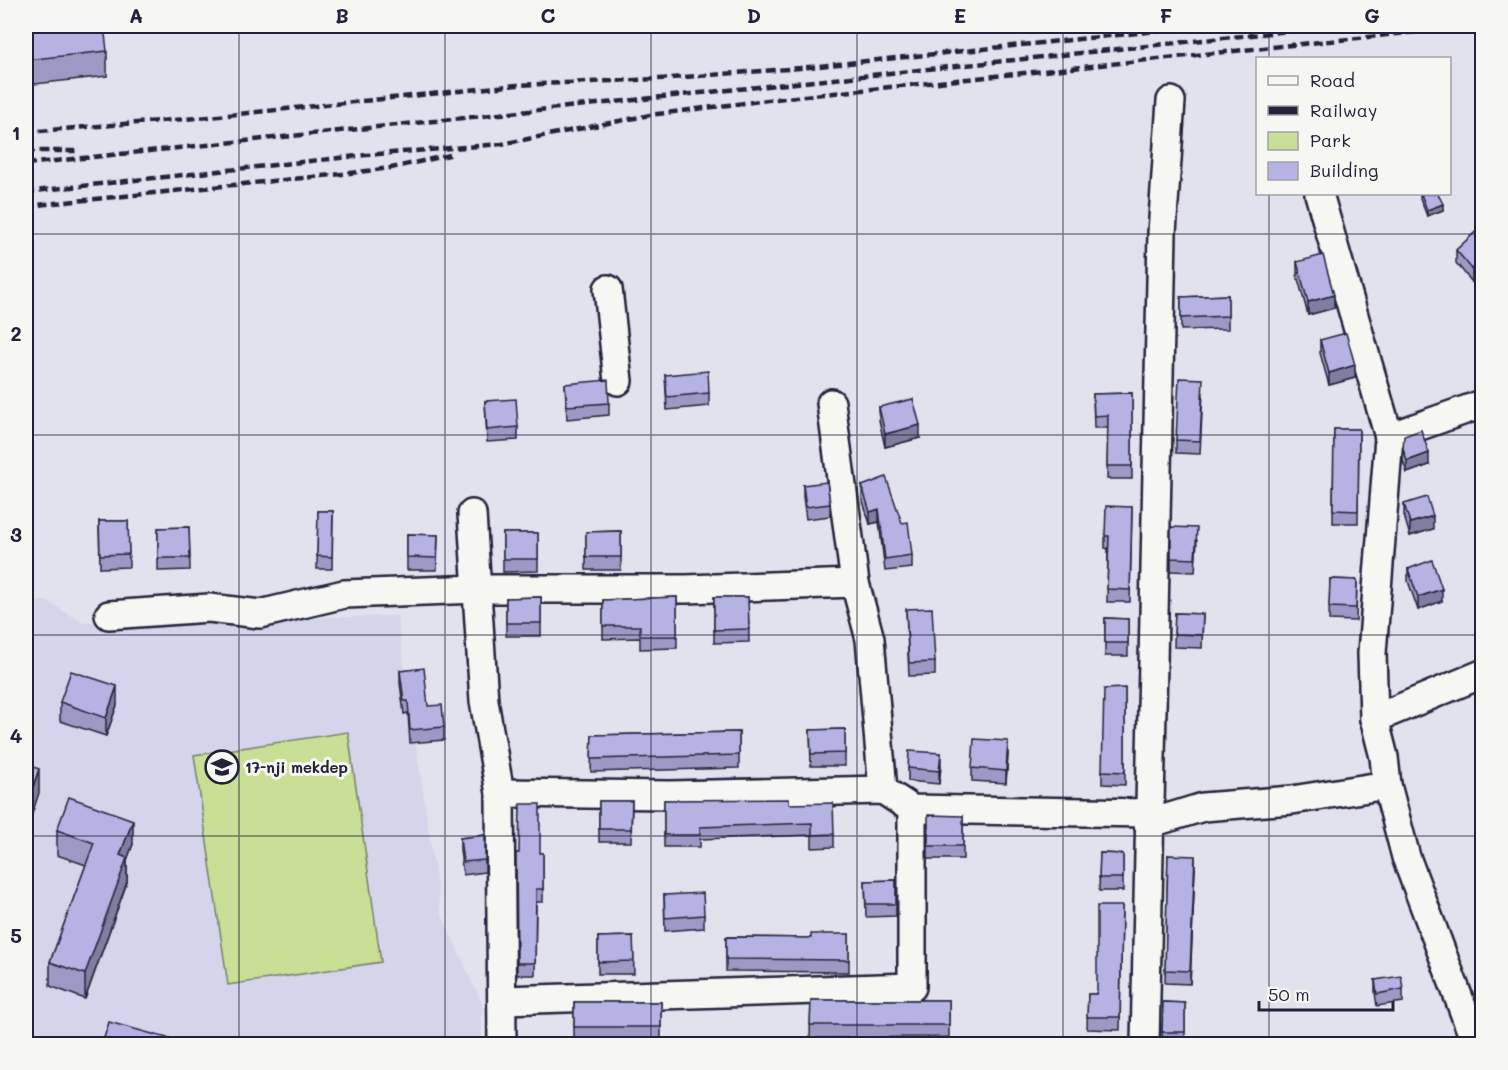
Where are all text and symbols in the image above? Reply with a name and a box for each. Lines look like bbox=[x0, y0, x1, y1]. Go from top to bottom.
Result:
text: A bbox=[129, 2, 143, 28]
text: B bbox=[335, 2, 349, 28]
text: C bbox=[541, 2, 556, 28]
text: D bbox=[747, 2, 761, 28]
text: E bbox=[954, 2, 966, 28]
text: F bbox=[1160, 2, 1173, 28]
text: G bbox=[1364, 2, 1380, 28]
legend bbox=[1256, 57, 1451, 195]
text: Road bbox=[1310, 68, 1355, 92]
text: Railway bbox=[1310, 98, 1377, 122]
text: 1 bbox=[12, 119, 20, 145]
text: Park bbox=[1310, 128, 1351, 152]
text: Building bbox=[1310, 158, 1378, 182]
text: 2 bbox=[10, 320, 22, 346]
text: 3 bbox=[10, 521, 22, 547]
text: 4 bbox=[10, 722, 23, 748]
school or university icon: 17-nji mekdep bbox=[204, 749, 240, 785]
place label: 17-nji mekdep bbox=[245, 757, 348, 777]
text: 5 bbox=[10, 922, 22, 948]
scale bar bbox=[1259, 974, 1392, 1012]
text: 50 m bbox=[1268, 982, 1310, 1006]

